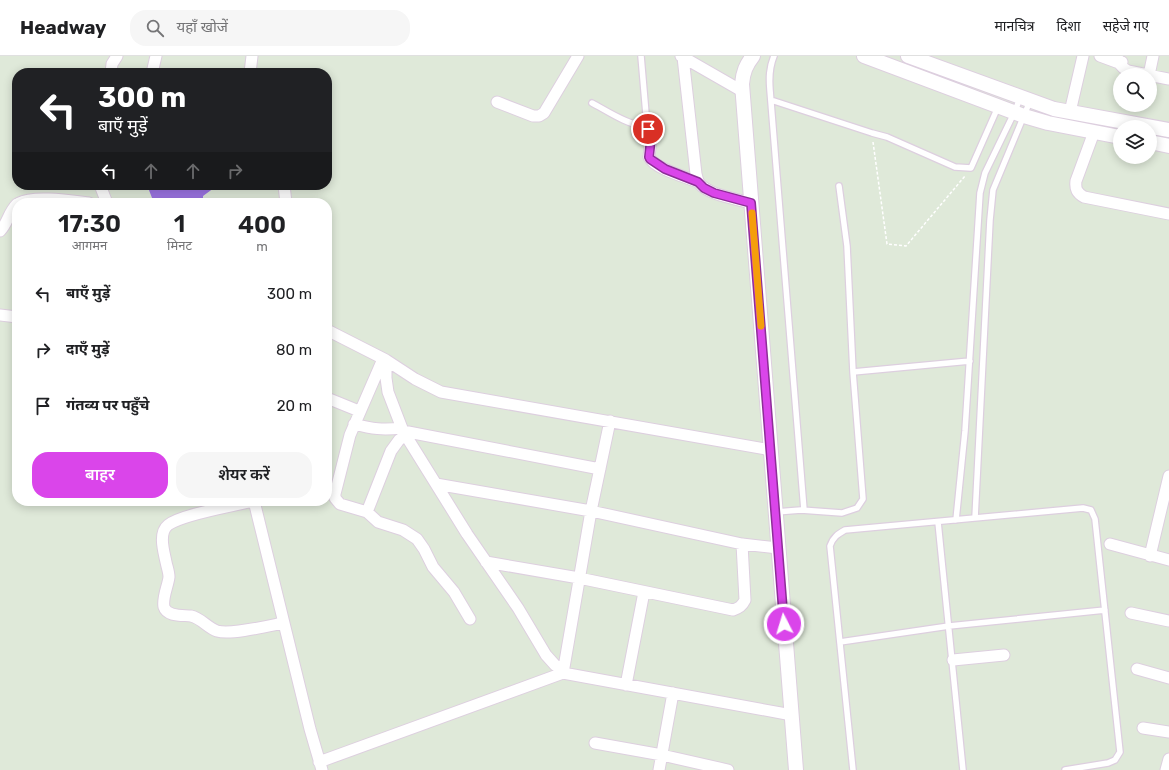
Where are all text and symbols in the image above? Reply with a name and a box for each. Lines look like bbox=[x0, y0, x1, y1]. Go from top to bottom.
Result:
search box bbox=[130, 10, 410, 46]
text: Headway bbox=[20, 16, 106, 39]
icon: search bbox=[144, 17, 166, 39]
text: यहाँ खोजें bbox=[176, 18, 228, 36]
text: मानचित्र bbox=[994, 18, 1034, 35]
text: दिशा bbox=[1056, 18, 1081, 35]
text: सहेजे गए bbox=[1103, 18, 1149, 35]
map controls bbox=[1113, 68, 1157, 164]
button: search bbox=[1113, 68, 1157, 112]
text: 300 m bbox=[98, 81, 186, 114]
icon: left bbox=[32, 84, 84, 136]
pin bbox=[631, 112, 665, 146]
text: बाएँ मुड़ें bbox=[98, 115, 148, 137]
icon: arrive bbox=[637, 118, 659, 140]
button: layers bbox=[1113, 120, 1157, 164]
icon: left bbox=[98, 160, 120, 182]
icon: ahead bbox=[140, 160, 162, 182]
icon: ahead bbox=[182, 160, 204, 182]
icon: right bbox=[224, 160, 246, 182]
text: 17:30 bbox=[58, 210, 121, 238]
text: 1 bbox=[174, 210, 185, 238]
text: 400 bbox=[238, 211, 286, 239]
text: आगमन bbox=[72, 238, 107, 253]
text: मिनट bbox=[167, 238, 192, 253]
text: m bbox=[256, 239, 268, 254]
icon: left bbox=[32, 283, 54, 305]
text: बाएँ मुड़ें bbox=[66, 284, 110, 302]
text: 300 m bbox=[267, 285, 312, 303]
icon: right bbox=[32, 339, 54, 361]
text: दाएँ मुड़ें bbox=[66, 340, 109, 358]
text: 80 m bbox=[276, 341, 312, 359]
icon: arrive bbox=[32, 395, 54, 417]
text: गंतव्य पर पहुँचे bbox=[66, 396, 150, 414]
text: 20 m bbox=[277, 397, 312, 415]
button: बाहर bbox=[32, 452, 168, 498]
button: शेयर करें bbox=[176, 452, 312, 498]
position arrow bbox=[763, 603, 805, 645]

